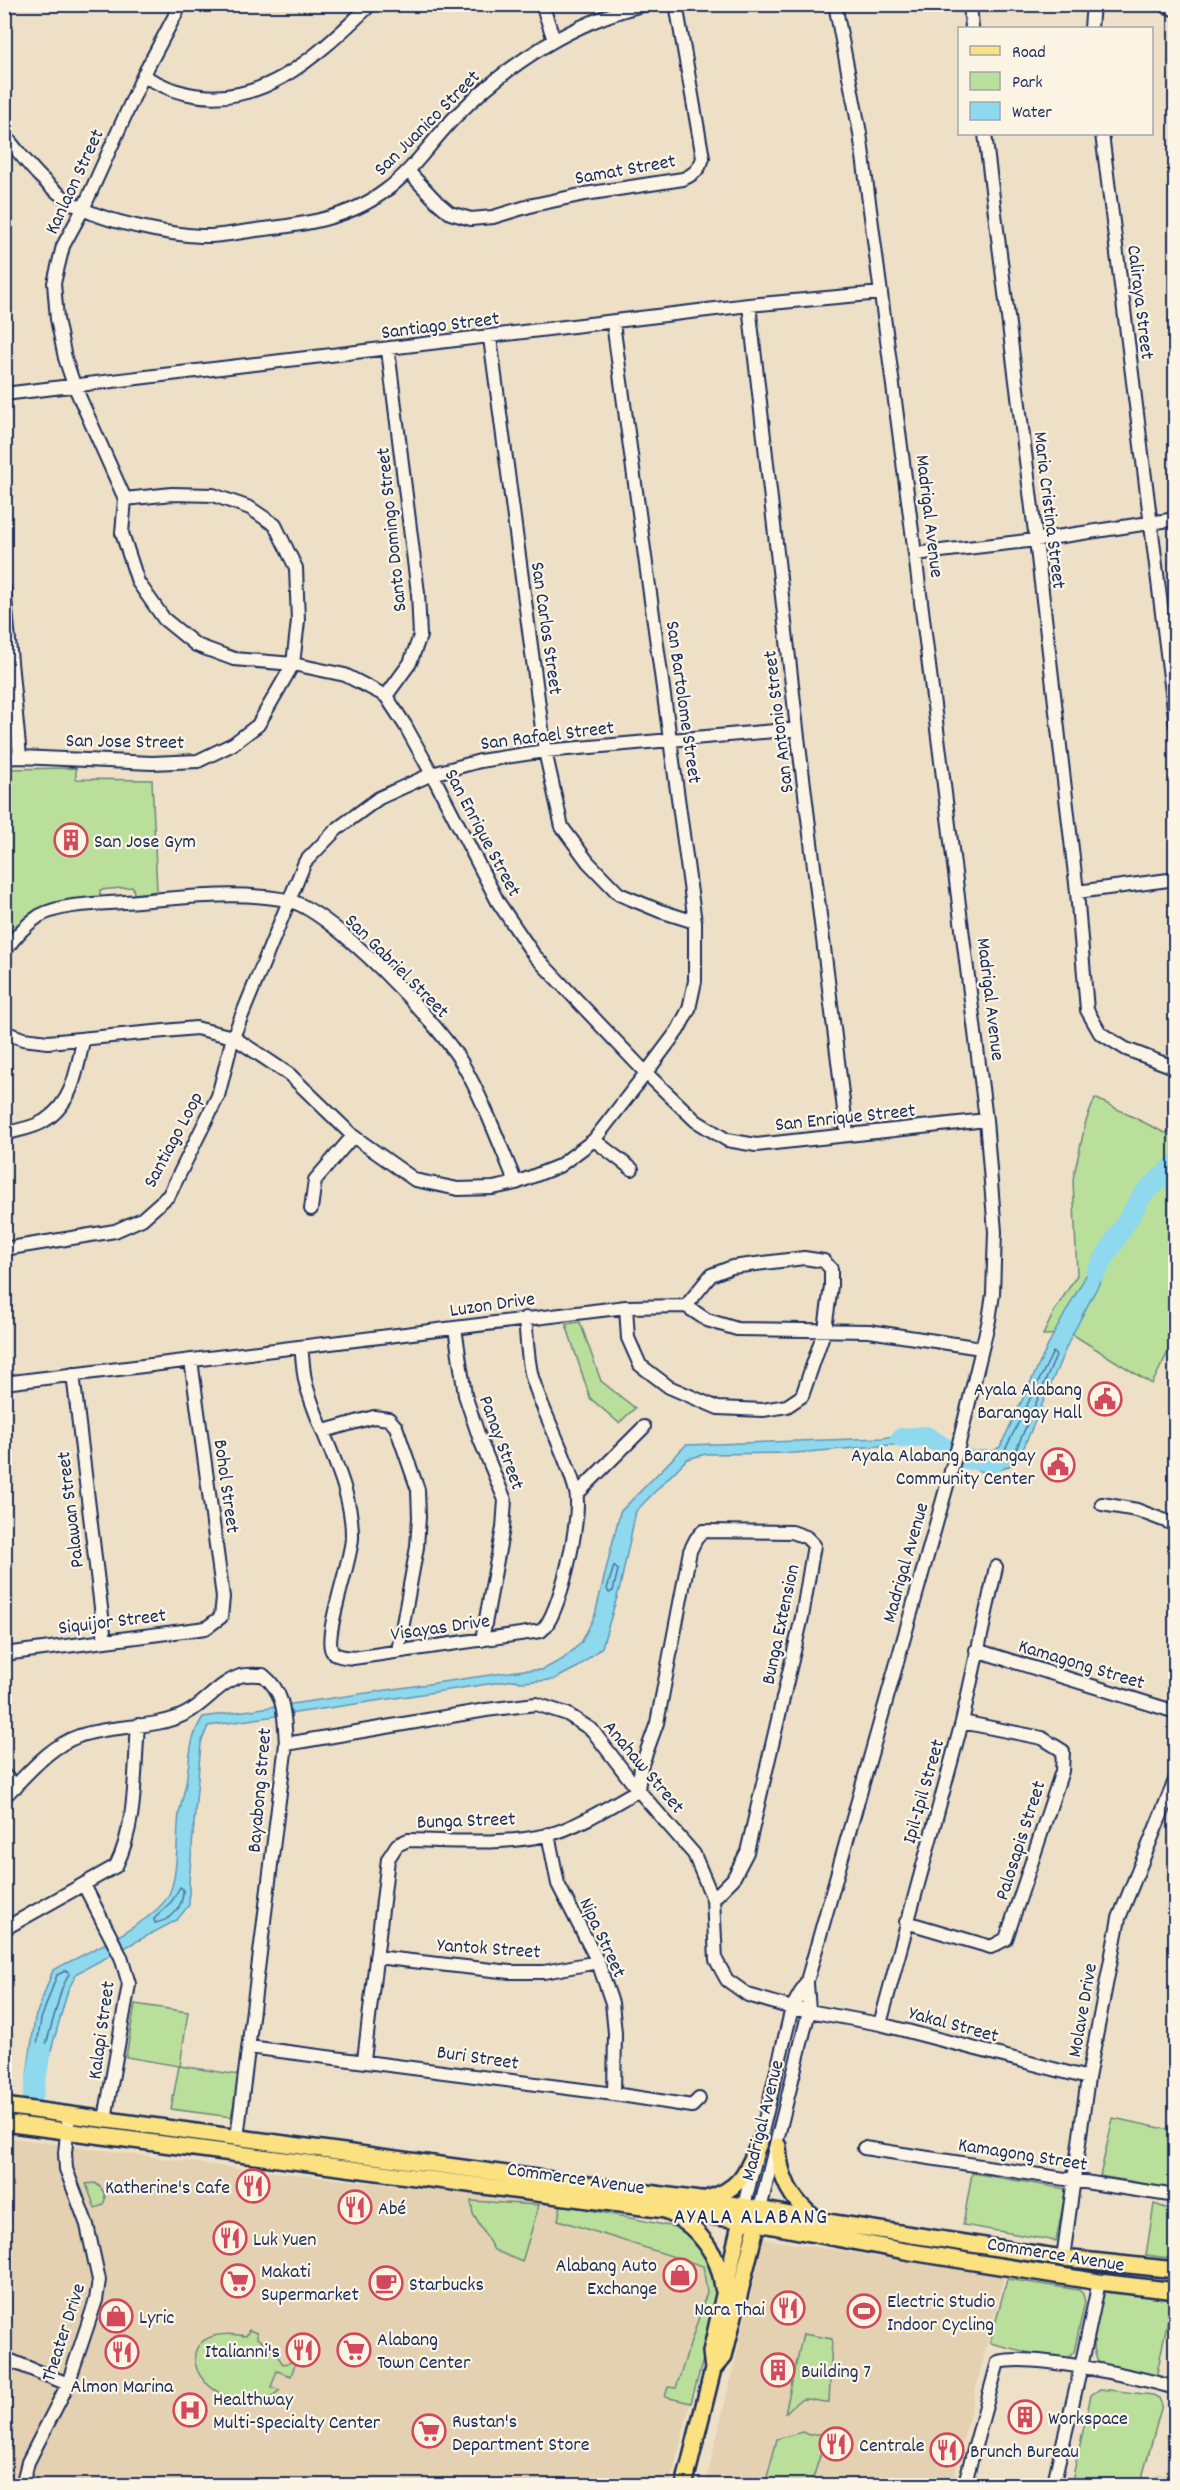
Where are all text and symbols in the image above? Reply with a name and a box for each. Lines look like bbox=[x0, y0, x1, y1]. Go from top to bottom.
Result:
legend bbox=[958, 27, 1153, 135]
text: Road bbox=[1012, 41, 1046, 66]
street label: San Juanico Street bbox=[369, 65, 488, 184]
text: Park bbox=[1012, 71, 1043, 96]
text: Water bbox=[1012, 101, 1052, 126]
street label: Kanlaon Street bbox=[39, 125, 112, 240]
street label: Samat Street bbox=[573, 148, 678, 194]
street label: Caliraya Street bbox=[1118, 244, 1160, 361]
street label: Santiago Street bbox=[380, 306, 501, 348]
street label: Maria Cristina Street bbox=[1024, 430, 1072, 591]
street label: Santo Domingo Street bbox=[370, 446, 416, 613]
street label: Madrigal Avenue bbox=[907, 453, 949, 580]
street label: San Carlos Street bbox=[522, 560, 568, 697]
street label: San Bartolome Street bbox=[657, 619, 707, 786]
street label: San Antonio Street bbox=[757, 649, 803, 795]
street label: San Rafael Street bbox=[479, 715, 616, 759]
street label: San Jose Street bbox=[65, 728, 184, 758]
street label: San Enrique Street bbox=[436, 765, 527, 902]
building icon: San Jose Gym bbox=[53, 822, 89, 858]
place label: San Jose Gym bbox=[94, 829, 196, 857]
street label: San Gabriel Street bbox=[337, 908, 455, 1026]
street label: Madrigal Avenue bbox=[968, 936, 1010, 1063]
street label: Santiago Loop bbox=[138, 1087, 212, 1193]
street label: San Enrique Street bbox=[774, 1098, 917, 1140]
street label: Luzon Drive bbox=[448, 1286, 537, 1326]
place label: Ayala Alabang Barangay Hall bbox=[974, 1377, 1082, 1428]
public building icon: Ayala Alabang Barangay Hall bbox=[1087, 1381, 1123, 1417]
street label: Panay Street bbox=[470, 1392, 530, 1494]
street label: Bohol Street bbox=[205, 1438, 245, 1535]
place label: Ayala Alabang Barangay Community Center bbox=[851, 1443, 1036, 1494]
public building icon: Ayala Alabang Barangay Community Center bbox=[1040, 1447, 1076, 1483]
street label: Palawan Street bbox=[51, 1450, 93, 1570]
street label: Madrigal Avenue bbox=[876, 1499, 937, 1626]
street label: Bunga Extension bbox=[756, 1562, 808, 1687]
street label: Siquijor Street bbox=[57, 1602, 168, 1643]
street label: Visayas Drive bbox=[389, 1608, 492, 1650]
street label: Kamagong Street bbox=[1015, 1633, 1148, 1698]
street label: Anahaw Street bbox=[595, 1715, 690, 1821]
street label: Bayabong Street bbox=[242, 1727, 280, 1854]
street label: Ipil-Ipil Street bbox=[897, 1736, 953, 1847]
street label: Palosapis Street bbox=[989, 1777, 1054, 1904]
street label: Bunga Street bbox=[416, 1806, 516, 1838]
street label: Nipa Street bbox=[571, 1894, 632, 1983]
street label: Yantok Street bbox=[436, 1932, 541, 1968]
street label: Molave Drive bbox=[1062, 1961, 1106, 2060]
street label: Kalapi Street bbox=[82, 1980, 124, 2081]
street label: Yakal Street bbox=[905, 2000, 1001, 2051]
street label: Buri Street bbox=[435, 2039, 520, 2079]
street label: Madrigal Avenue bbox=[735, 2057, 793, 2184]
street label: Kamagong Street bbox=[956, 2132, 1089, 2180]
street label: Commerce Avenue bbox=[505, 2156, 646, 2204]
restaurant icon: Katherine's Cafe bbox=[235, 2168, 271, 2204]
place label: Katherine's Cafe bbox=[105, 2175, 230, 2203]
restaurant icon: Abé bbox=[337, 2189, 373, 2225]
place label: Abé bbox=[378, 2196, 406, 2224]
district label: AYALA ALABANG bbox=[673, 2203, 829, 2234]
restaurant icon: Luk Yuen bbox=[212, 2220, 248, 2256]
place label: Luk Yuen bbox=[253, 2227, 317, 2255]
street label: Commerce Avenue bbox=[985, 2231, 1126, 2281]
place label: Alabang Auto Exchange bbox=[556, 2253, 657, 2304]
shop icon: Alabang Auto Exchange bbox=[662, 2257, 698, 2293]
place label: Makati Supermarket bbox=[261, 2259, 359, 2310]
supermarket icon: Makati Supermarket bbox=[220, 2263, 256, 2299]
cafe icon: Starbucks bbox=[368, 2265, 404, 2301]
place label: Starbucks bbox=[409, 2272, 484, 2300]
street label: Theater Drive bbox=[36, 2280, 94, 2386]
place label: Electric Studio Indoor Cycling bbox=[887, 2289, 996, 2340]
restaurant icon: Nara Thai bbox=[770, 2290, 806, 2326]
sports icon: Electric Studio Indoor Cycling bbox=[846, 2293, 882, 2329]
place label: Nara Thai bbox=[694, 2297, 765, 2325]
shop icon: Lyric bbox=[98, 2298, 134, 2334]
place label: Lyric bbox=[139, 2305, 174, 2333]
place label: Alabang Town Center bbox=[377, 2327, 471, 2378]
restaurant icon: Italianni's bbox=[285, 2332, 321, 2368]
supermarket icon: Alabang Town Center bbox=[336, 2332, 372, 2368]
restaurant icon: Almon Marina bbox=[104, 2334, 140, 2370]
place label: Italianni's bbox=[205, 2339, 280, 2367]
building icon: Building 7 bbox=[760, 2352, 796, 2388]
place label: Building 7 bbox=[801, 2359, 871, 2387]
place label: Almon Marina bbox=[71, 2374, 174, 2402]
place label: Healthway Multi-Specialty Center bbox=[213, 2387, 381, 2438]
hospital icon: Healthway Multi-Specialty Center bbox=[172, 2392, 208, 2428]
building icon: Workspace bbox=[1007, 2399, 1043, 2435]
place label: Workspace bbox=[1048, 2406, 1128, 2434]
place label: Rustan's Department Store bbox=[452, 2409, 590, 2460]
supermarket icon: Rustan's Department Store bbox=[411, 2413, 447, 2449]
restaurant icon: Centrale bbox=[818, 2426, 854, 2462]
restaurant icon: Brunch Bureau bbox=[929, 2432, 965, 2468]
place label: Centrale bbox=[859, 2433, 925, 2461]
place label: Brunch Bureau bbox=[970, 2439, 1079, 2467]

